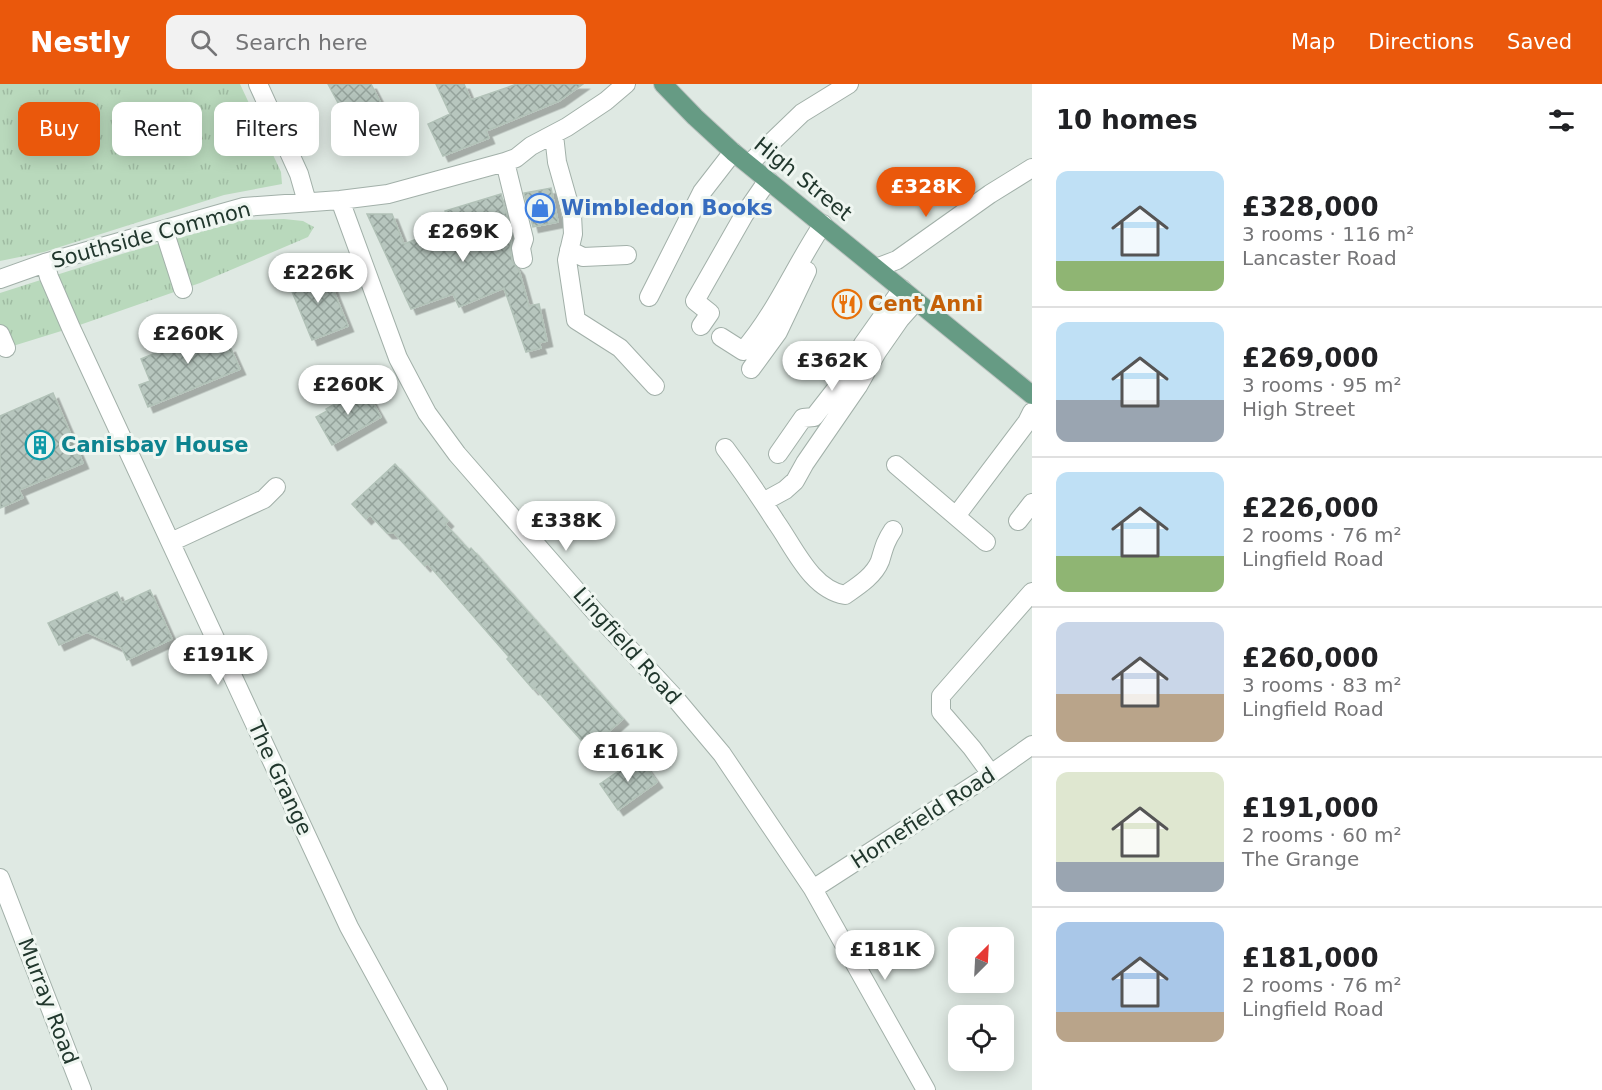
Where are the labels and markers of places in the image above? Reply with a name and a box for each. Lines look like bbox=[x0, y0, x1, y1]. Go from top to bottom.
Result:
pin: £328K bbox=[884, 167, 968, 218]
shop icon: Wimbledon Books bbox=[524, 192, 556, 224]
place label: Wimbledon Books bbox=[561, 196, 773, 220]
pin: £269K bbox=[421, 212, 505, 263]
pin: £226K bbox=[276, 253, 360, 304]
restaurant icon: Cent Anni bbox=[831, 288, 863, 320]
place label: Cent Anni bbox=[868, 292, 983, 316]
pin: £260K bbox=[146, 314, 230, 365]
pin: £362K bbox=[790, 341, 874, 392]
pin: £260K bbox=[306, 365, 390, 416]
building icon: Canisbay House bbox=[24, 429, 56, 461]
place label: Canisbay House bbox=[61, 433, 248, 457]
pin: £338K bbox=[524, 501, 608, 552]
pin: £191K bbox=[176, 635, 260, 686]
pin: £161K bbox=[586, 732, 670, 783]
pin: £181K bbox=[843, 930, 927, 981]

